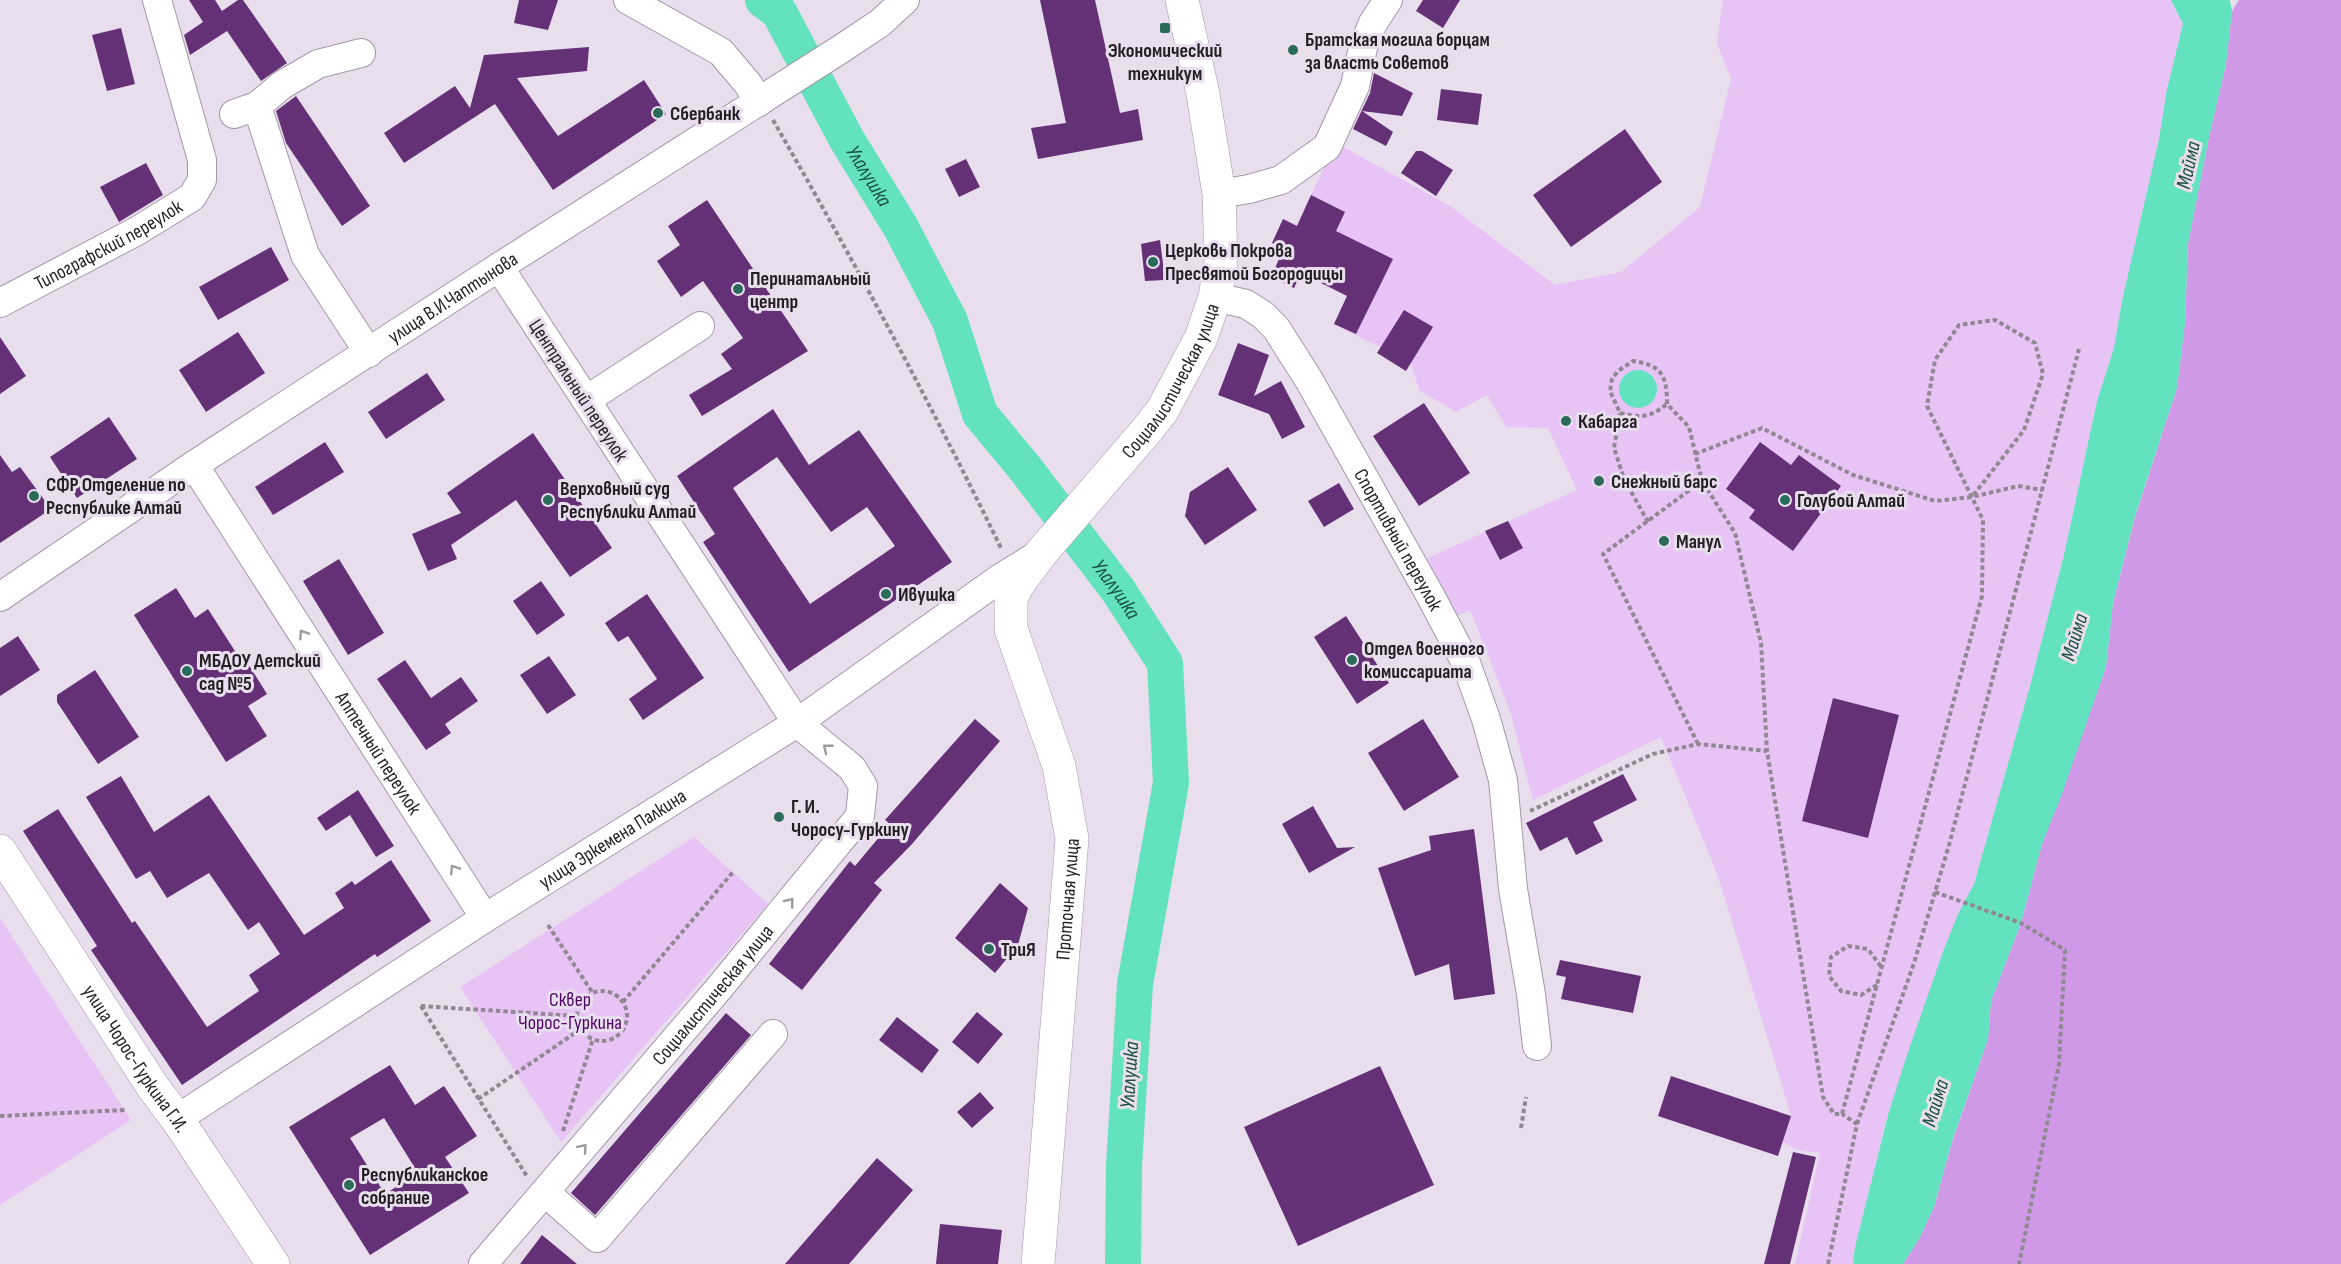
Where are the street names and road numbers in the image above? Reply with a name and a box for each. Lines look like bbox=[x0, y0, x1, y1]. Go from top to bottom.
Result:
street label: Типографский переулок bbox=[31, 195, 187, 296]
street label: улица В.И.Чаптынова bbox=[384, 247, 523, 349]
street label: Социалистическая улица bbox=[1117, 300, 1225, 464]
street label: Центральный переулок bbox=[523, 315, 633, 467]
street label: Спортивный переулок bbox=[1348, 465, 1447, 615]
street label: Аптечный переулок bbox=[329, 687, 427, 820]
street label: улица Эркемена Палкина bbox=[535, 784, 691, 894]
street label: Проточная улица bbox=[1051, 837, 1085, 961]
street label: Социалистическая улица bbox=[648, 920, 779, 1070]
street label: улица Чорос-Гуркина Г.И. bbox=[77, 981, 193, 1137]

